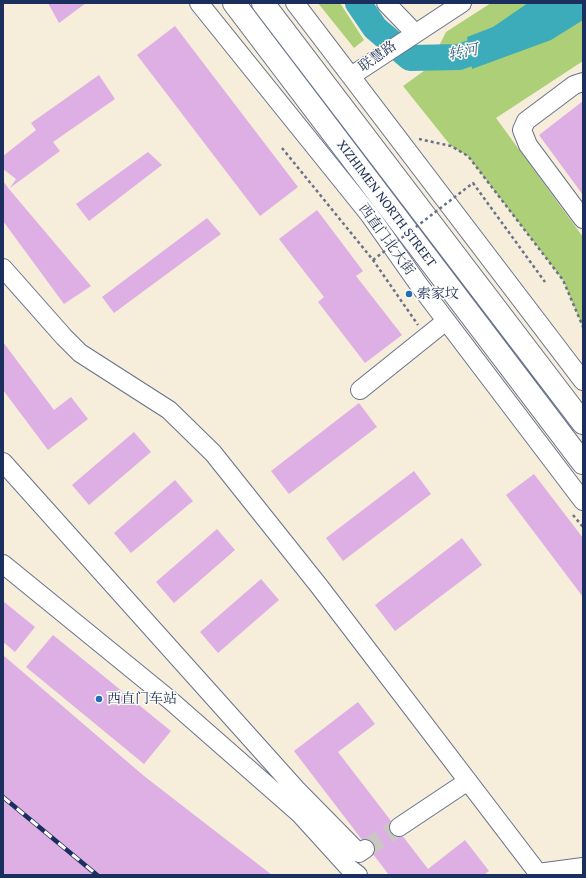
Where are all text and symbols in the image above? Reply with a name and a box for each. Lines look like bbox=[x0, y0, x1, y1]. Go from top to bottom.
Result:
street label: 联慧路 bbox=[356, 38, 400, 76]
water label: 转河 bbox=[447, 41, 479, 65]
street label: XIZHIMEN NORTH STREET bbox=[333, 137, 439, 271]
street label: 西直门北大街 bbox=[355, 201, 417, 279]
place label: 索家坟 bbox=[417, 286, 459, 302]
marker: 索家坟 bbox=[404, 289, 414, 299]
place label: 西直门车站 bbox=[107, 691, 177, 707]
marker: 西直门车站 bbox=[94, 694, 104, 704]

